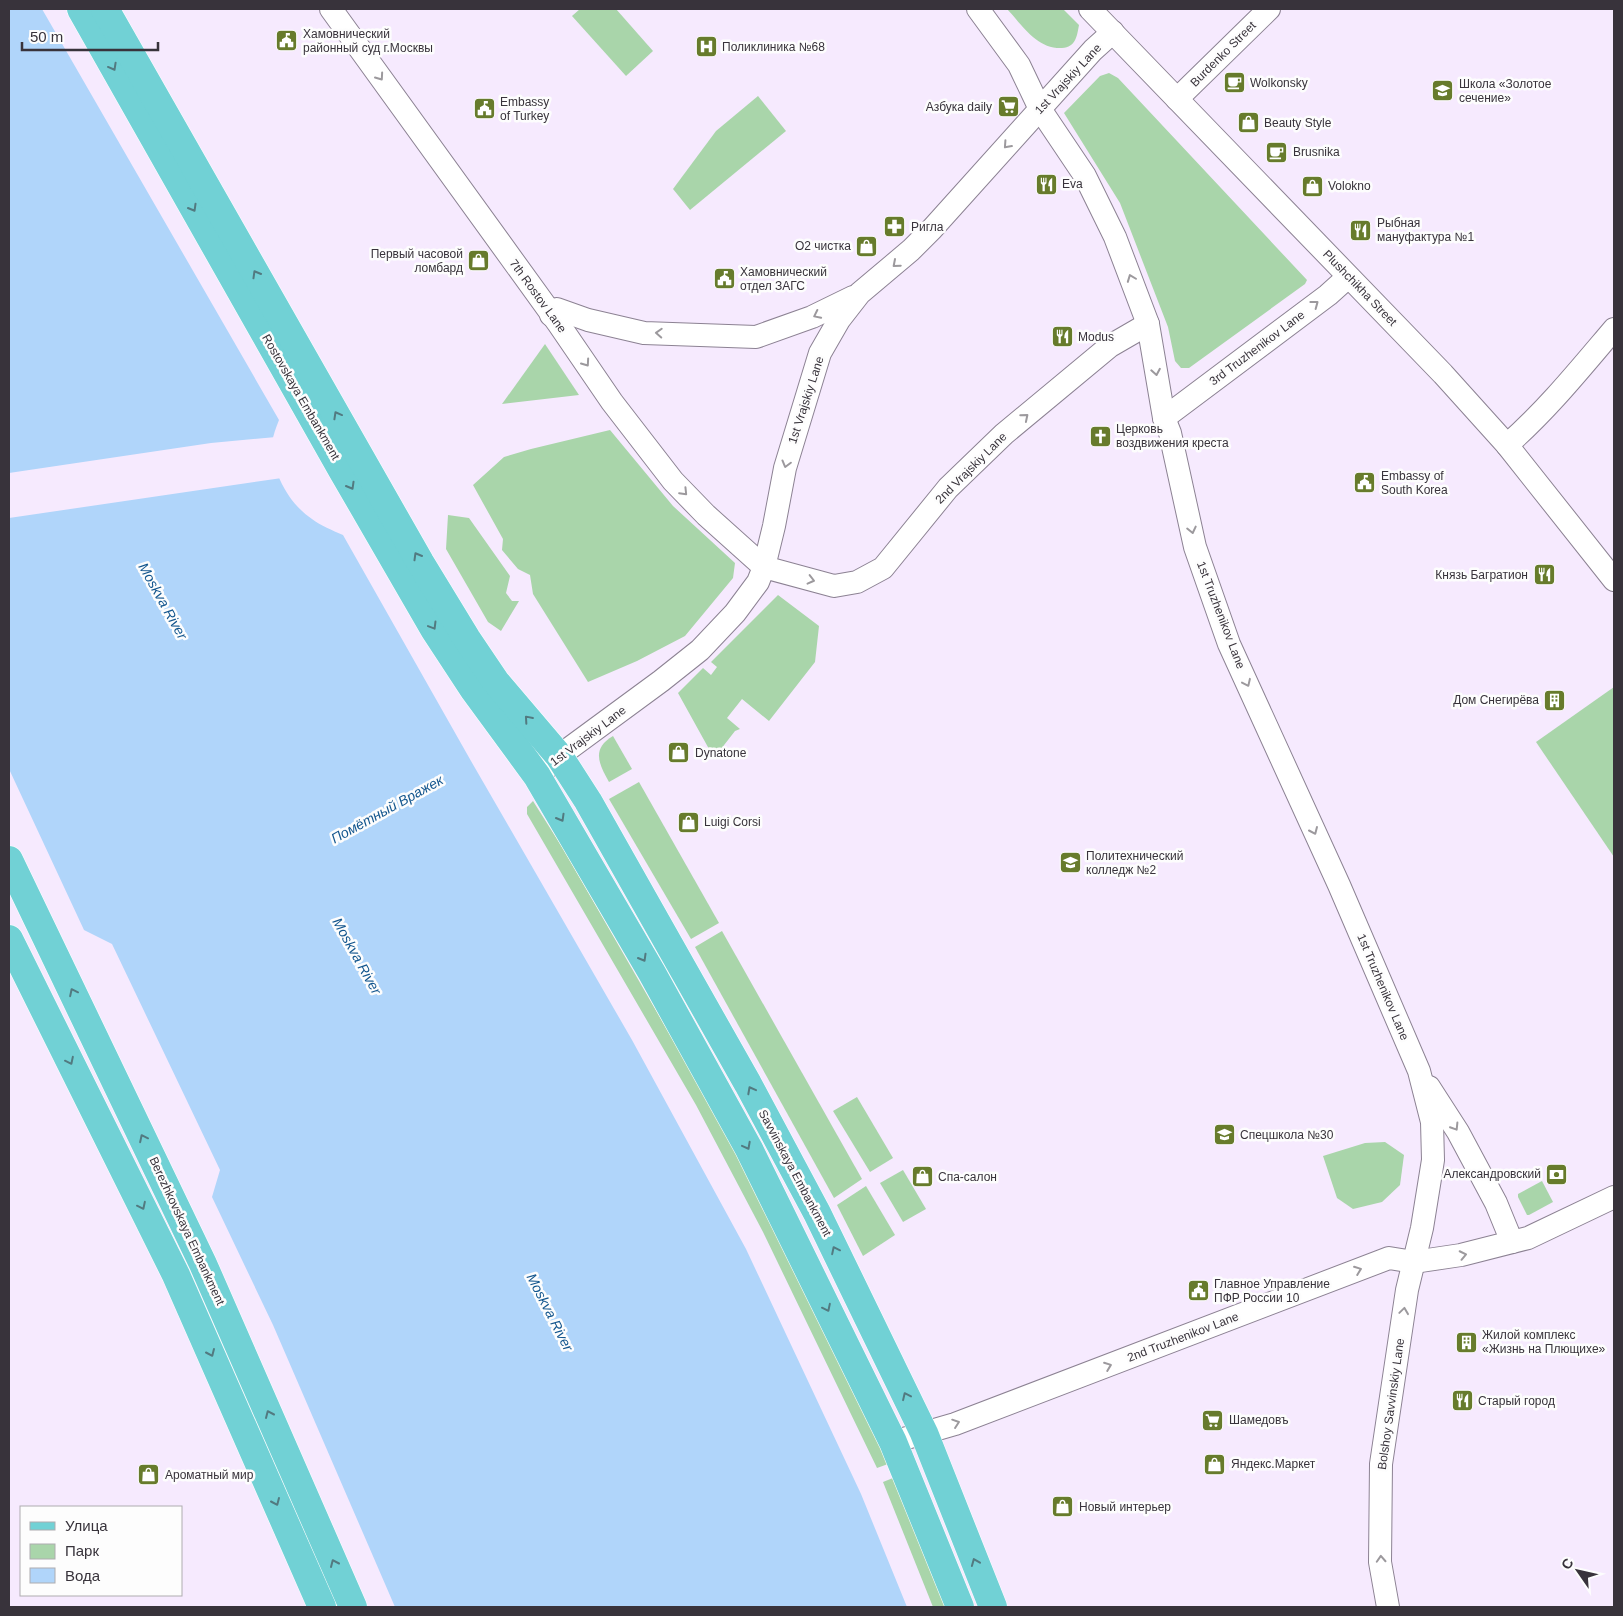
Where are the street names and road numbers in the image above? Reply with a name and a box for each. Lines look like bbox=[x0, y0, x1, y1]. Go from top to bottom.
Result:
street label: Burdenko Street bbox=[1187, 18, 1259, 90]
street label: 1st Vrajskiy Lane bbox=[1032, 41, 1104, 117]
street label: Plushchikha Street bbox=[1320, 247, 1400, 329]
street label: 7th Rostov Lane bbox=[507, 257, 570, 336]
street label: 3rd Truzhenikov Lane bbox=[1207, 307, 1308, 388]
street label: Rostovskaya Embankment bbox=[259, 332, 343, 463]
street label: 1st Vrajskiy Lane bbox=[785, 354, 827, 445]
street label: 2nd Vrajskiy Lane bbox=[932, 429, 1010, 507]
street label: 1st Truzhenikov Lane bbox=[1194, 559, 1248, 671]
street label: 1st Vrajskiy Lane bbox=[547, 703, 629, 769]
street label: 1st Truzhenikov Lane bbox=[1354, 932, 1412, 1043]
street label: Savvinskaya Embankment bbox=[756, 1107, 835, 1239]
street label: Berezhkovskaya Embankment bbox=[146, 1155, 228, 1308]
street label: 2nd Truzhenikov Lane bbox=[1125, 1309, 1241, 1365]
street label: Bolshoy Savvinskiy Lane bbox=[1375, 1337, 1407, 1471]

